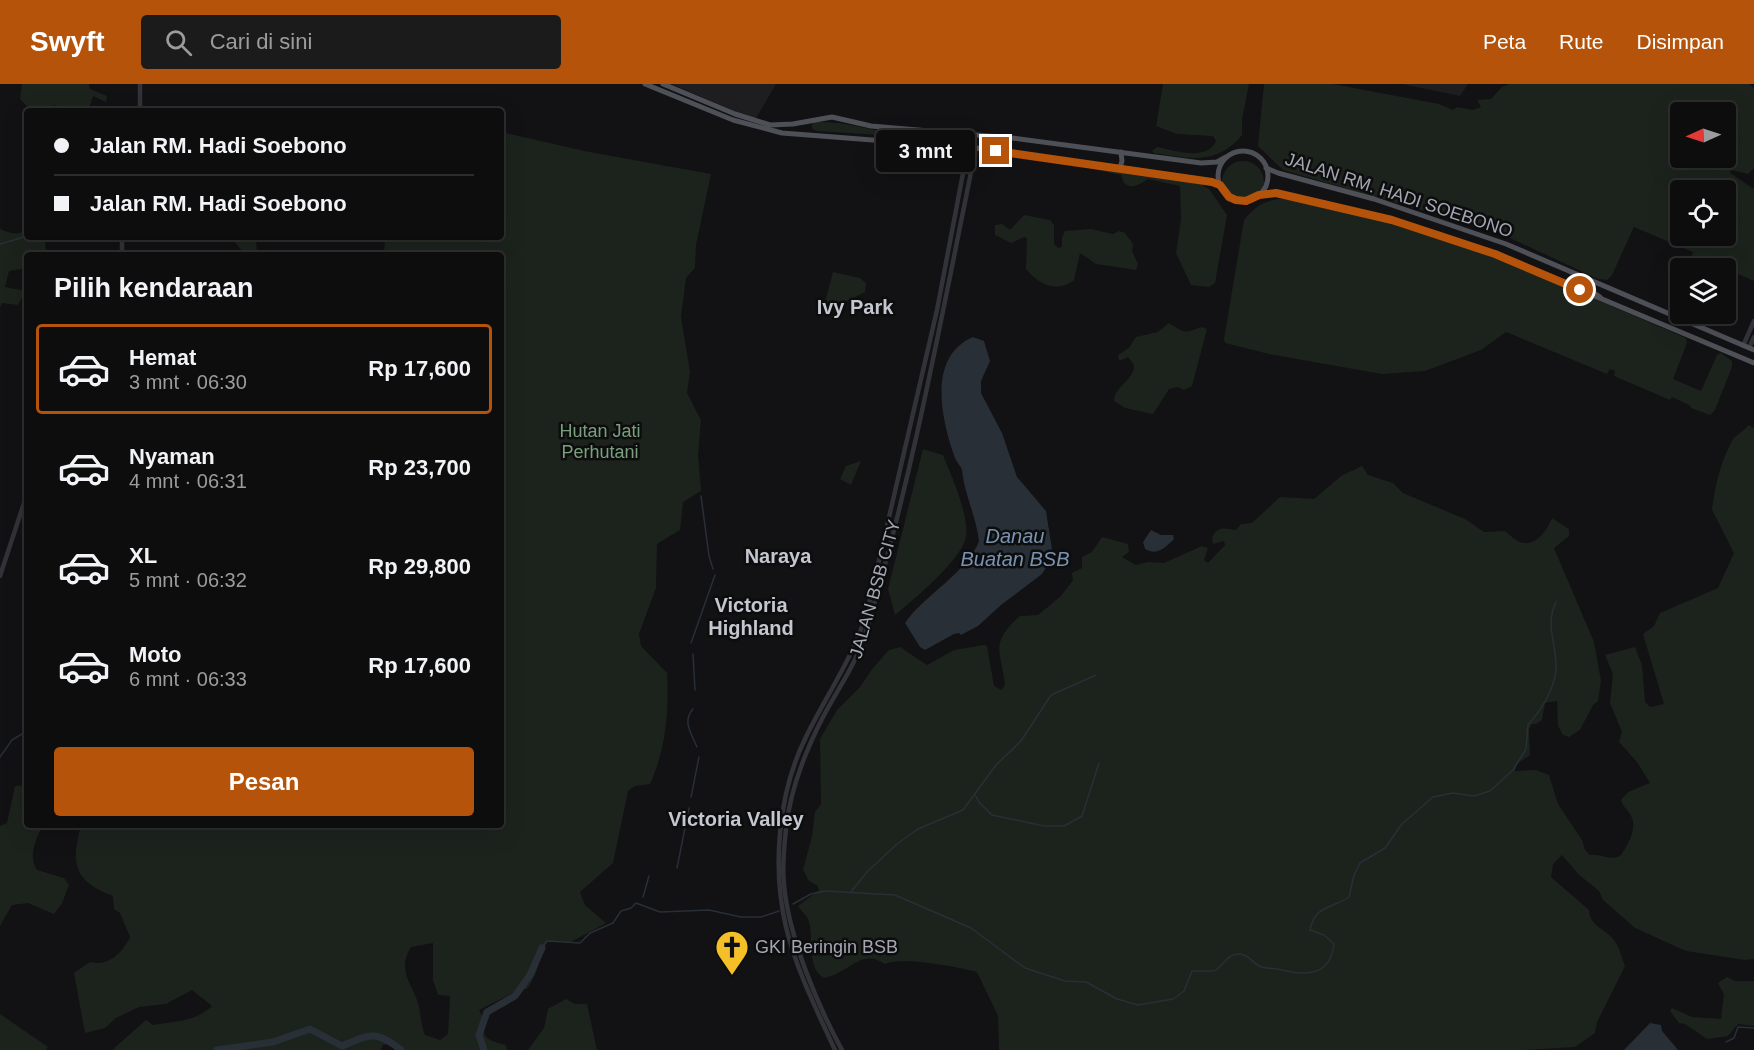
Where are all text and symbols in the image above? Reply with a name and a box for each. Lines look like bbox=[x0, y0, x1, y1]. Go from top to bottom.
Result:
search box bbox=[141, 15, 561, 69]
text: Swyft bbox=[30, 26, 105, 57]
icon: search bbox=[162, 26, 195, 59]
text: Cari di sini bbox=[210, 29, 312, 54]
text: Peta bbox=[1483, 30, 1526, 53]
text: Rute bbox=[1559, 30, 1603, 53]
text: Disimpan bbox=[1636, 30, 1724, 53]
north arrow bbox=[1670, 102, 1736, 168]
map controls bbox=[1670, 102, 1736, 324]
callout: 3 mnt bbox=[876, 130, 975, 172]
text: Jalan RM. Hadi Soebono bbox=[90, 133, 347, 158]
route end bbox=[982, 137, 1009, 164]
text: 3 mnt bbox=[899, 140, 952, 162]
street label: JALAN RM. HADI SOEBONO bbox=[1283, 149, 1515, 241]
button: locate bbox=[1670, 180, 1736, 246]
text: Jalan RM. Hadi Soebono bbox=[90, 191, 347, 216]
button: layers bbox=[1670, 258, 1736, 324]
text: Pilih kendaraan bbox=[54, 273, 254, 303]
route start bbox=[1566, 276, 1593, 303]
district label: Ivy Park bbox=[817, 296, 894, 318]
icon: car bbox=[57, 342, 111, 396]
text: Hemat bbox=[129, 345, 196, 370]
text: Rp 17,600 bbox=[368, 356, 471, 381]
text: 3 mnt · 06:30 bbox=[129, 371, 247, 393]
park label: Hutan Jati Perhutani bbox=[559, 421, 641, 462]
icon: car bbox=[57, 441, 111, 495]
text: Nyaman bbox=[129, 444, 215, 469]
text: Rp 23,700 bbox=[368, 455, 471, 480]
text: 4 mnt · 06:31 bbox=[129, 470, 247, 492]
street label: JALAN BSB CITY bbox=[846, 517, 904, 661]
water label: Danau Buatan BSB bbox=[961, 525, 1069, 570]
icon: car bbox=[57, 540, 111, 594]
text: XL bbox=[129, 543, 157, 568]
district label: Naraya bbox=[745, 545, 812, 567]
text: Rp 29,800 bbox=[368, 554, 471, 579]
text: 5 mnt · 06:32 bbox=[129, 569, 247, 591]
district label: Victoria Highland bbox=[708, 594, 794, 639]
icon: car bbox=[57, 639, 111, 693]
text: Moto bbox=[129, 642, 182, 667]
text: Rp 17,600 bbox=[368, 653, 471, 678]
text: 6 mnt · 06:33 bbox=[129, 668, 247, 690]
button: Pesan bbox=[54, 747, 474, 816]
district label: Victoria Valley bbox=[668, 808, 805, 830]
church icon: GKI Beringin BSB bbox=[714, 929, 750, 976]
place label: GKI Beringin BSB bbox=[755, 937, 898, 957]

